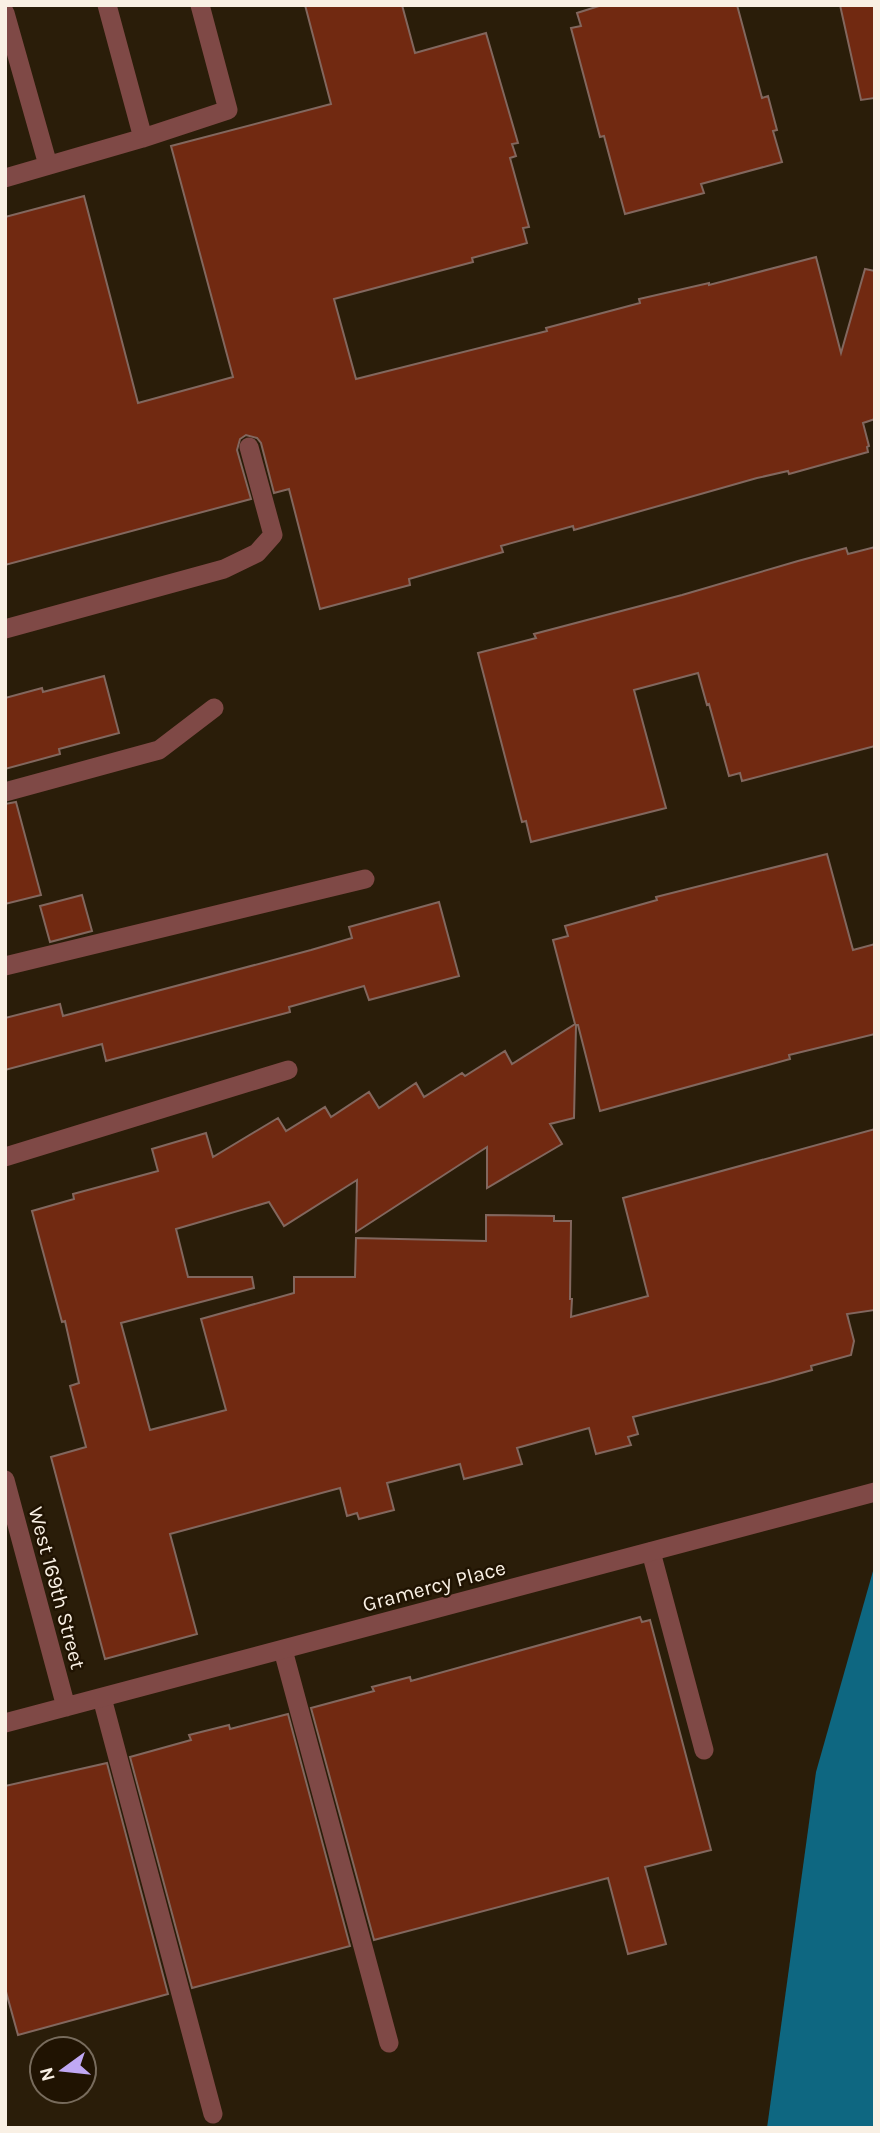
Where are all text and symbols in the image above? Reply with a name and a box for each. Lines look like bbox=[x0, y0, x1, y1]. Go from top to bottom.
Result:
street label: West 169th Street bbox=[24, 1504, 90, 1672]
street label: Gramercy Place bbox=[360, 1555, 508, 1617]
north arrow bbox=[28, 2035, 98, 2105]
text: N bbox=[35, 2065, 60, 2084]

